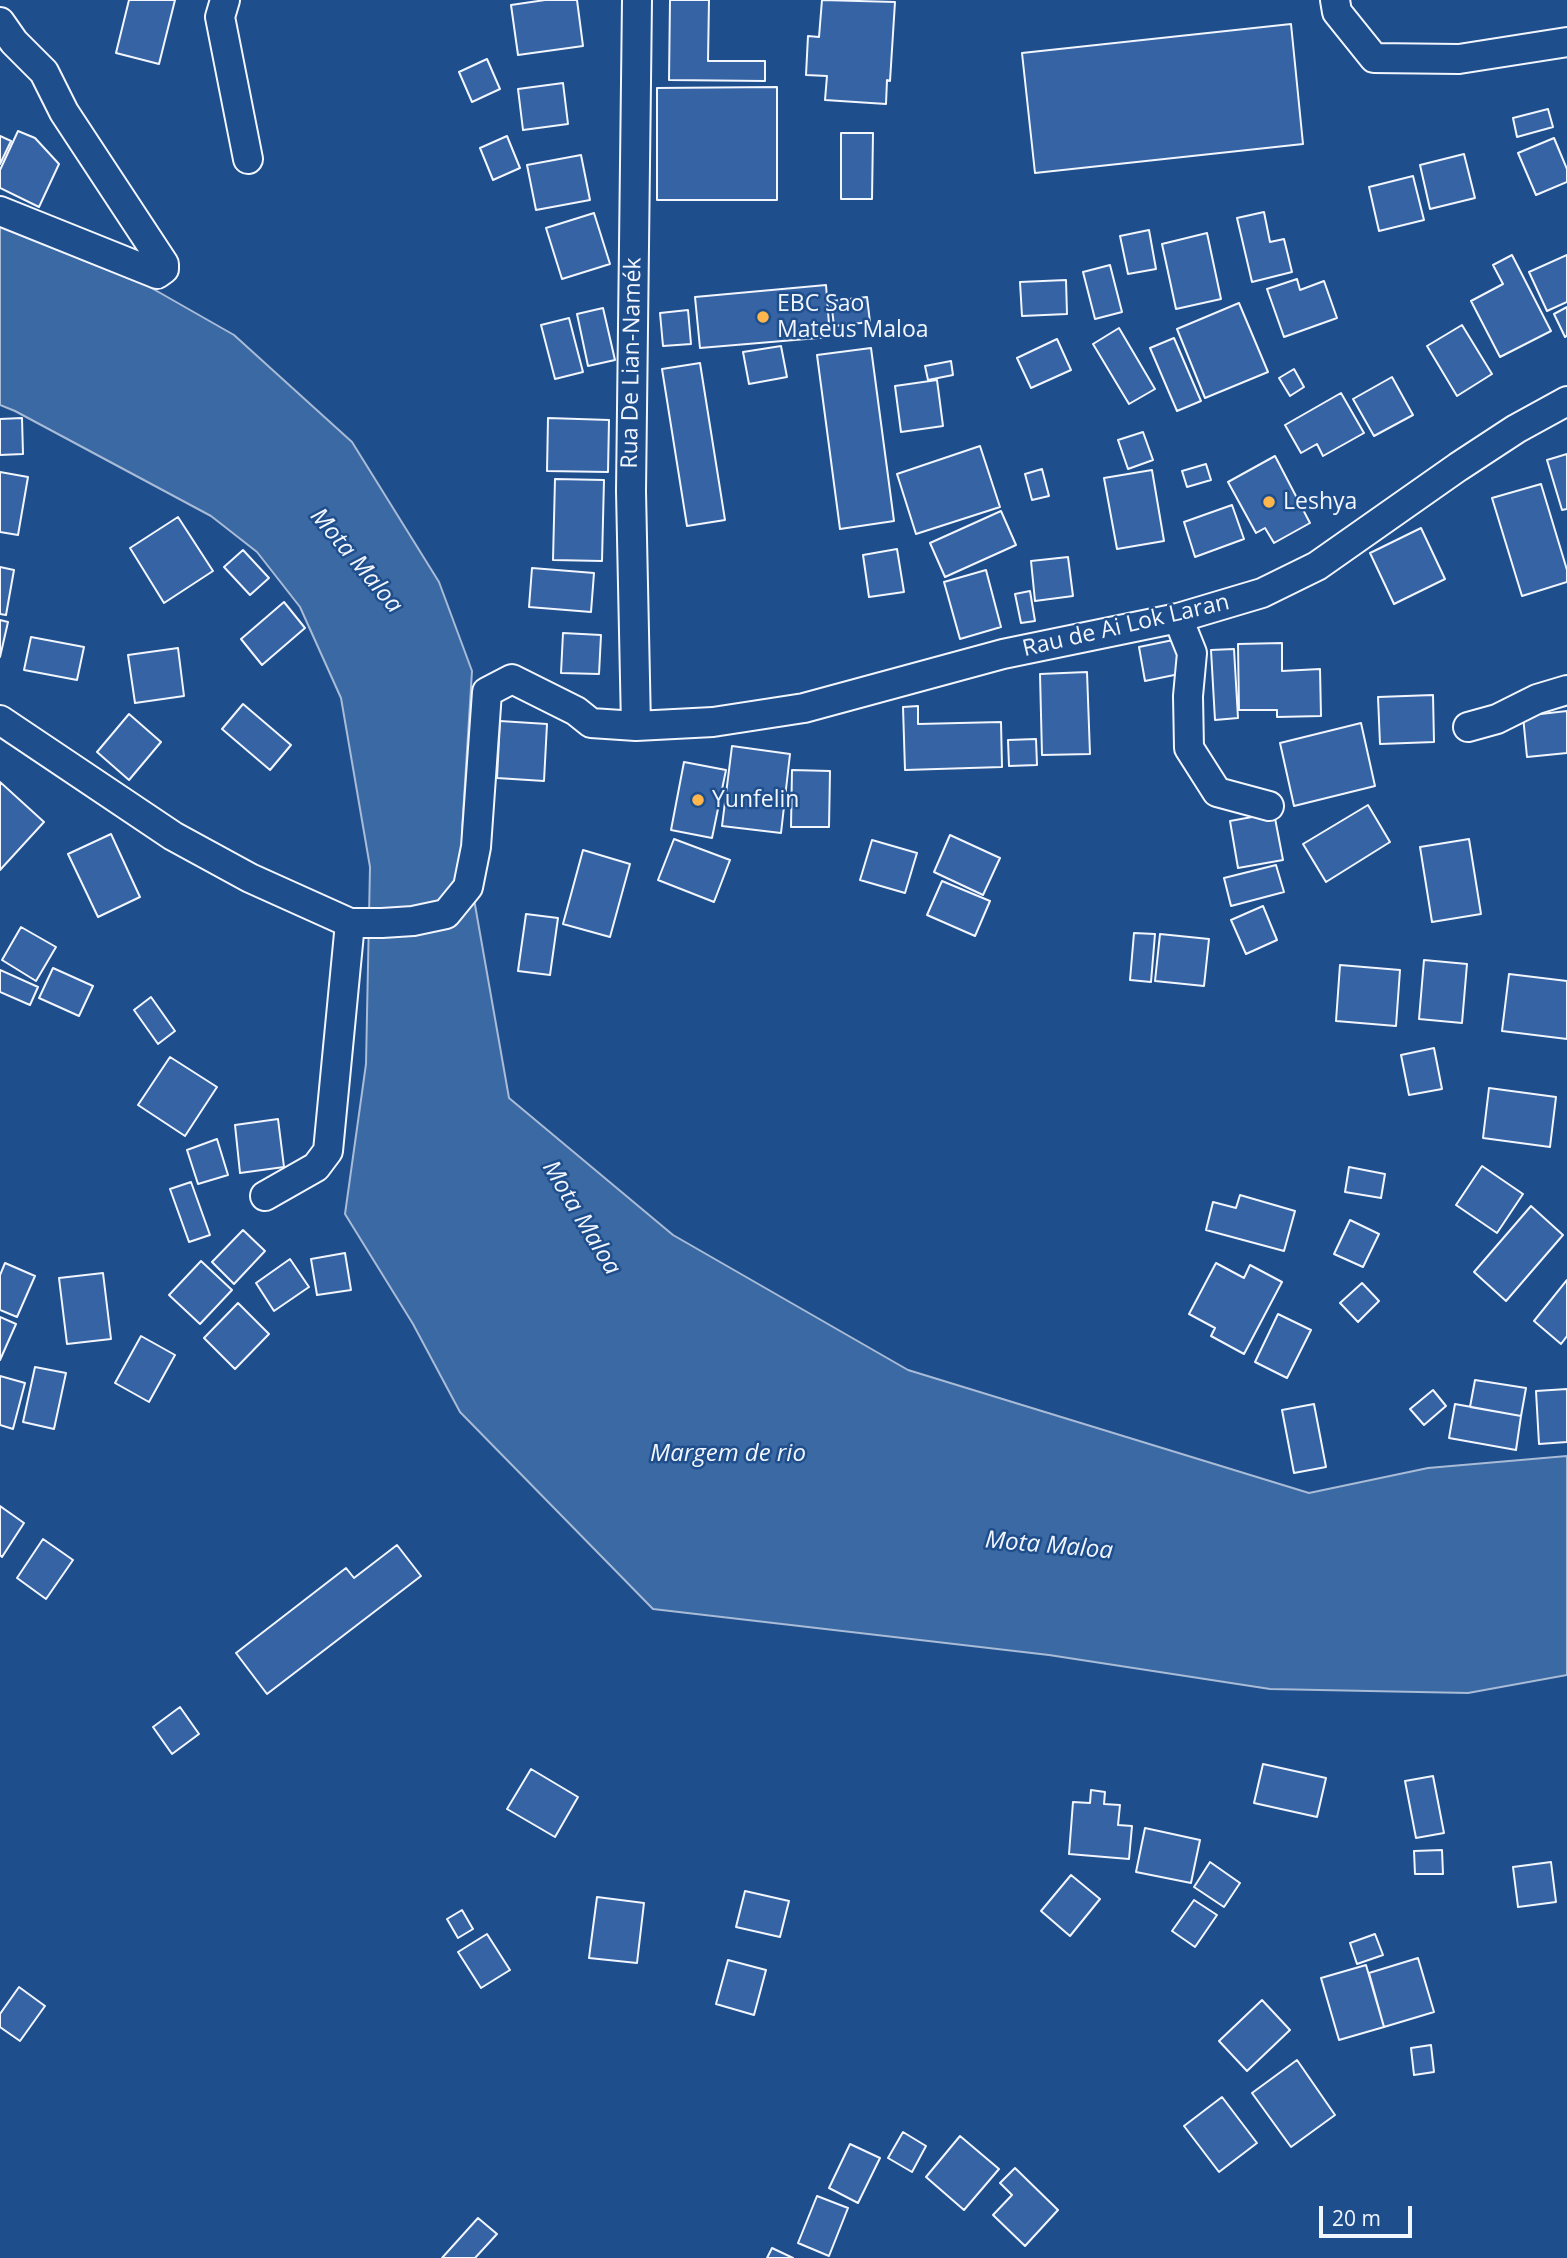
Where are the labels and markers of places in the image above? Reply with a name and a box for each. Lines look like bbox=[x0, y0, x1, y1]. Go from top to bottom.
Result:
place label: EBC Sao Mateus Maloa bbox=[777, 290, 929, 344]
marker: EBC Sao Mateus Maloa bbox=[755, 309, 771, 325]
place label: Leshya bbox=[1283, 488, 1357, 516]
marker: Leshya bbox=[1261, 494, 1277, 510]
place label: Yunfelin bbox=[712, 786, 799, 814]
marker: Yunfelin bbox=[690, 792, 706, 808]

